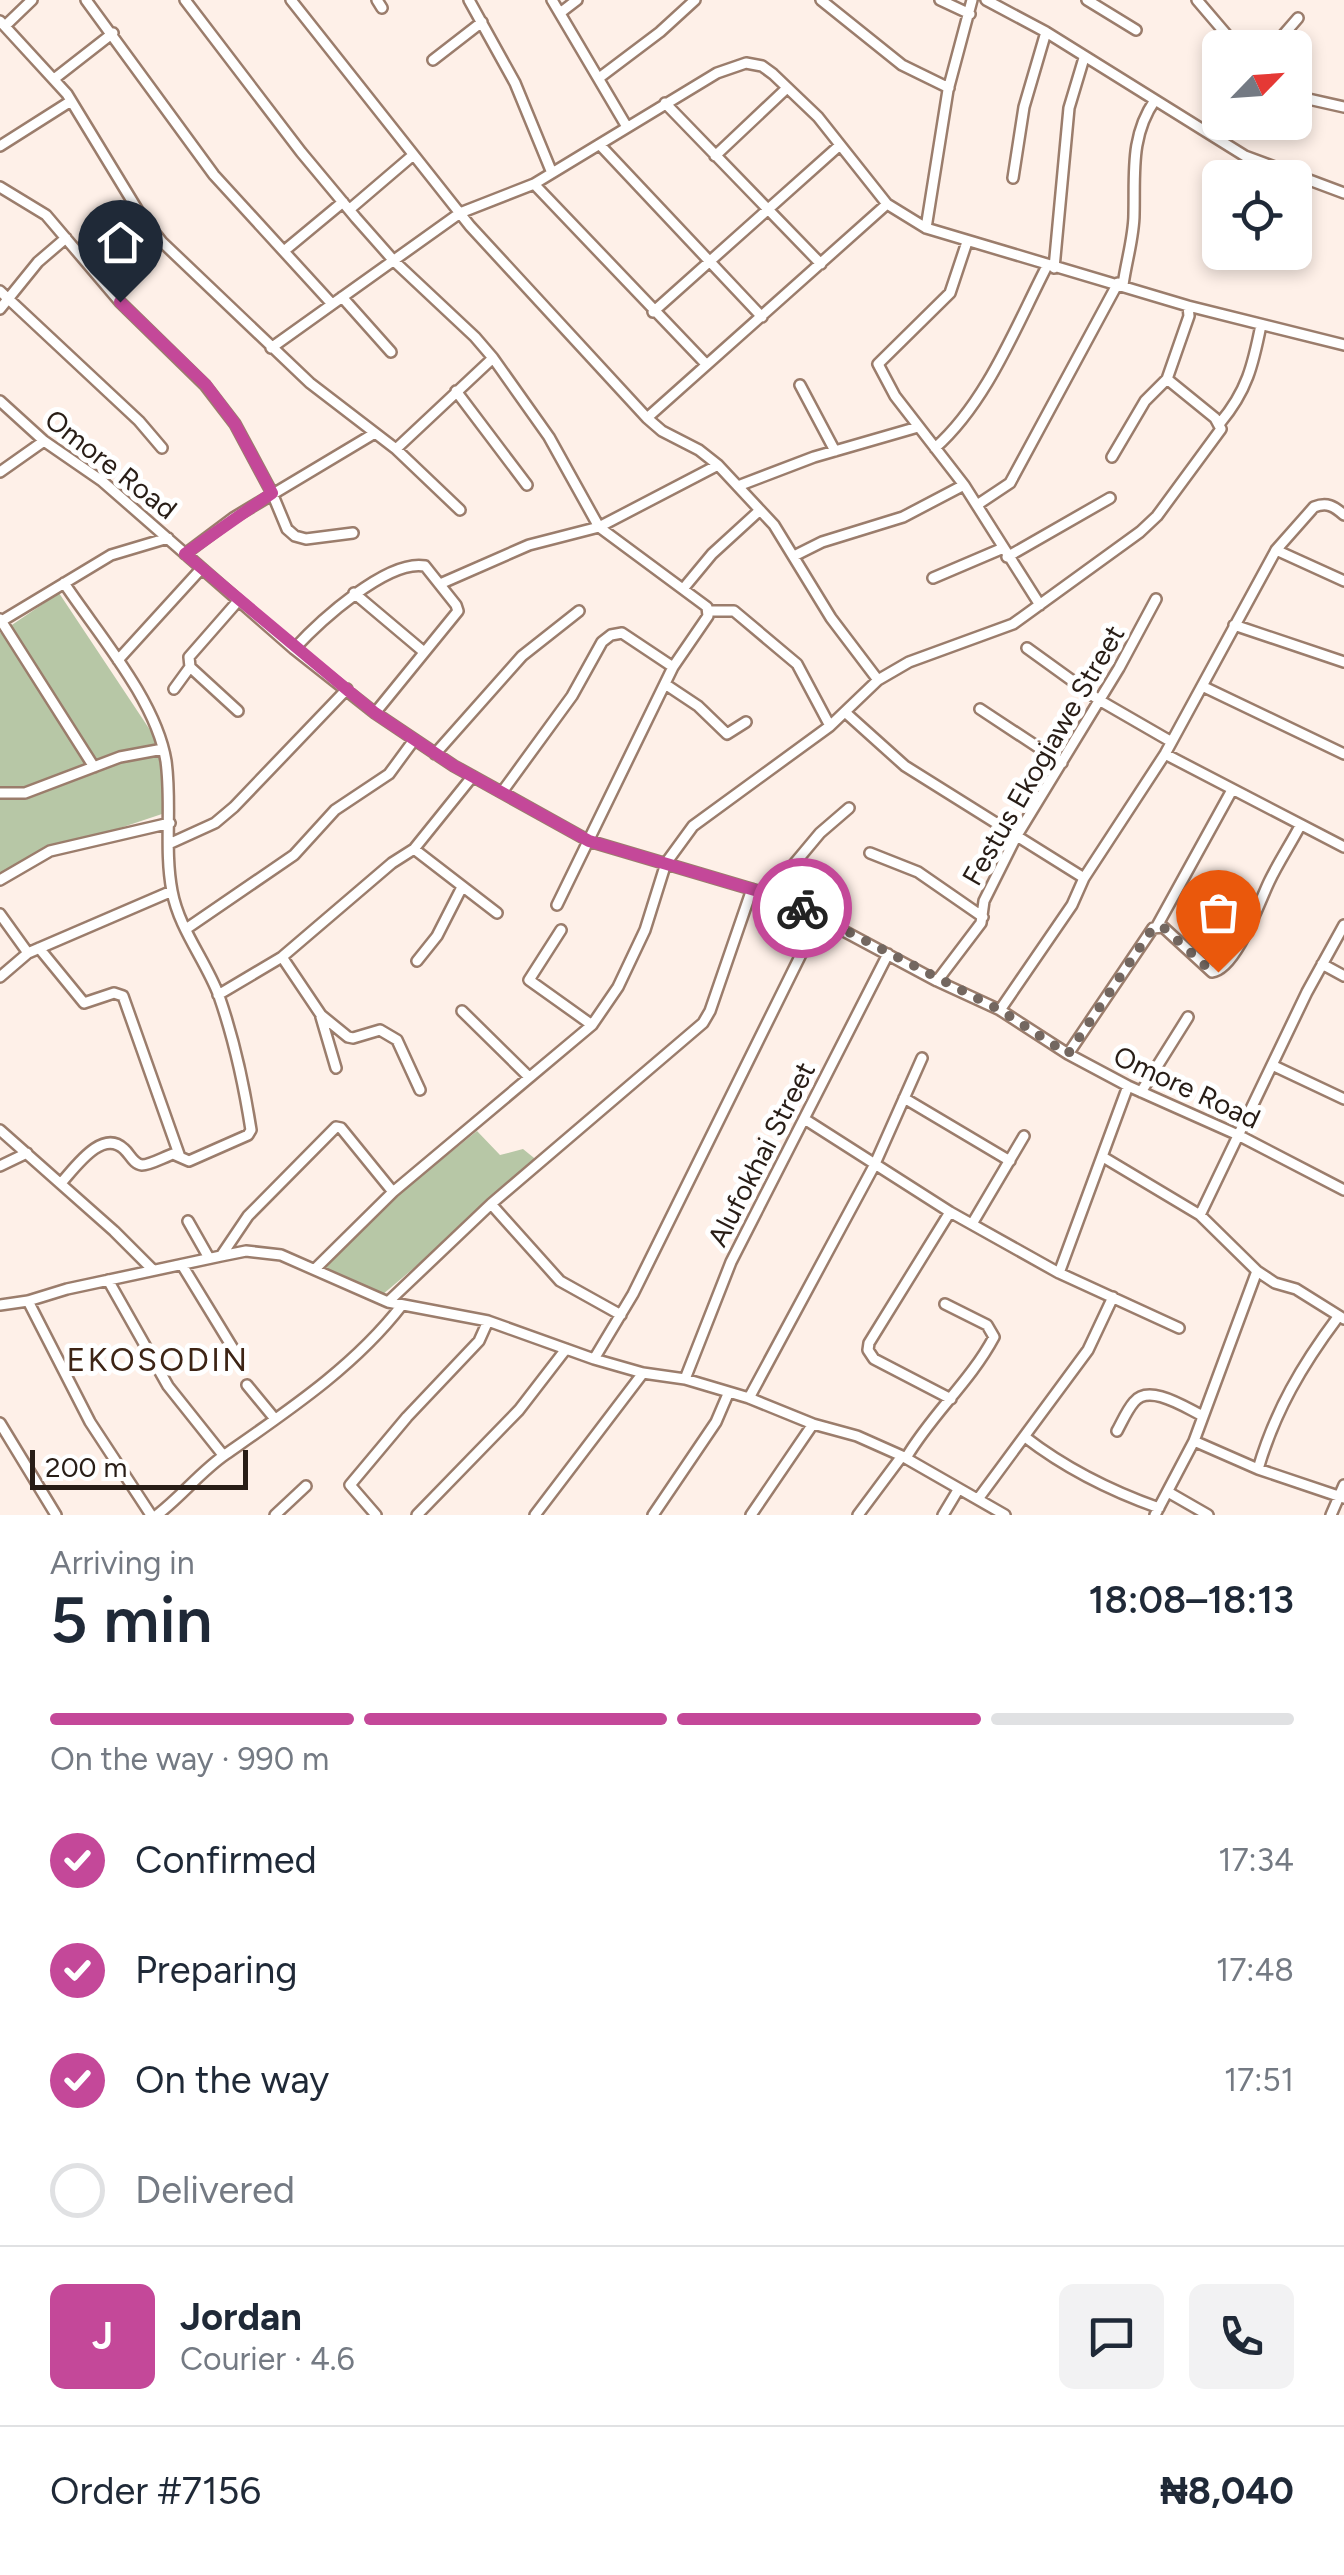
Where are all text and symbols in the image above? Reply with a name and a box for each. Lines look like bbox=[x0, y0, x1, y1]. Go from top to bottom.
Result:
north arrow bbox=[1202, 30, 1312, 140]
map controls bbox=[1202, 30, 1312, 270]
button: locate bbox=[1202, 160, 1312, 270]
pin bbox=[78, 200, 163, 303]
icon: home bbox=[93, 215, 148, 270]
street label: Omore Road bbox=[38, 402, 184, 526]
street label: Festus Ekogiawe Street bbox=[955, 619, 1131, 891]
courier bbox=[752, 858, 852, 958]
pin bbox=[1176, 870, 1261, 973]
icon: bike bbox=[775, 881, 830, 936]
icon: bag bbox=[1191, 885, 1246, 940]
street label: Omore Road bbox=[1108, 1038, 1266, 1136]
street label: Alufokhai Street bbox=[700, 1056, 822, 1252]
district label: EKOSODIN bbox=[66, 1341, 250, 1379]
scale bar bbox=[30, 1445, 248, 1490]
text: 200 m bbox=[45, 1450, 127, 1484]
text: Arriving in bbox=[50, 1544, 195, 1582]
text: 18:08–18:13 bbox=[1089, 1577, 1294, 1623]
text: 5 min bbox=[50, 1580, 212, 1658]
text: On the way · 990 m bbox=[50, 1740, 329, 1778]
icon: check bbox=[50, 1833, 105, 1888]
text: Confirmed bbox=[135, 1837, 317, 1883]
text: 17:34 bbox=[1218, 1841, 1294, 1879]
icon: check bbox=[50, 1943, 105, 1998]
text: Preparing bbox=[135, 1947, 297, 1993]
text: 17:48 bbox=[1216, 1951, 1294, 1989]
icon: check bbox=[50, 2053, 105, 2108]
text: On the way bbox=[135, 2057, 329, 2103]
text: 17:51 bbox=[1224, 2061, 1294, 2099]
text: Delivered bbox=[135, 2167, 295, 2213]
button: chat bbox=[1059, 2284, 1164, 2389]
button: phone bbox=[1189, 2284, 1294, 2389]
text: Jordan bbox=[180, 2294, 302, 2340]
text: J bbox=[92, 2313, 113, 2359]
text: Courier · 4.6 bbox=[180, 2340, 355, 2378]
text: Order #7156 bbox=[50, 2468, 261, 2514]
text: ₦8,040 bbox=[1160, 2468, 1294, 2514]

